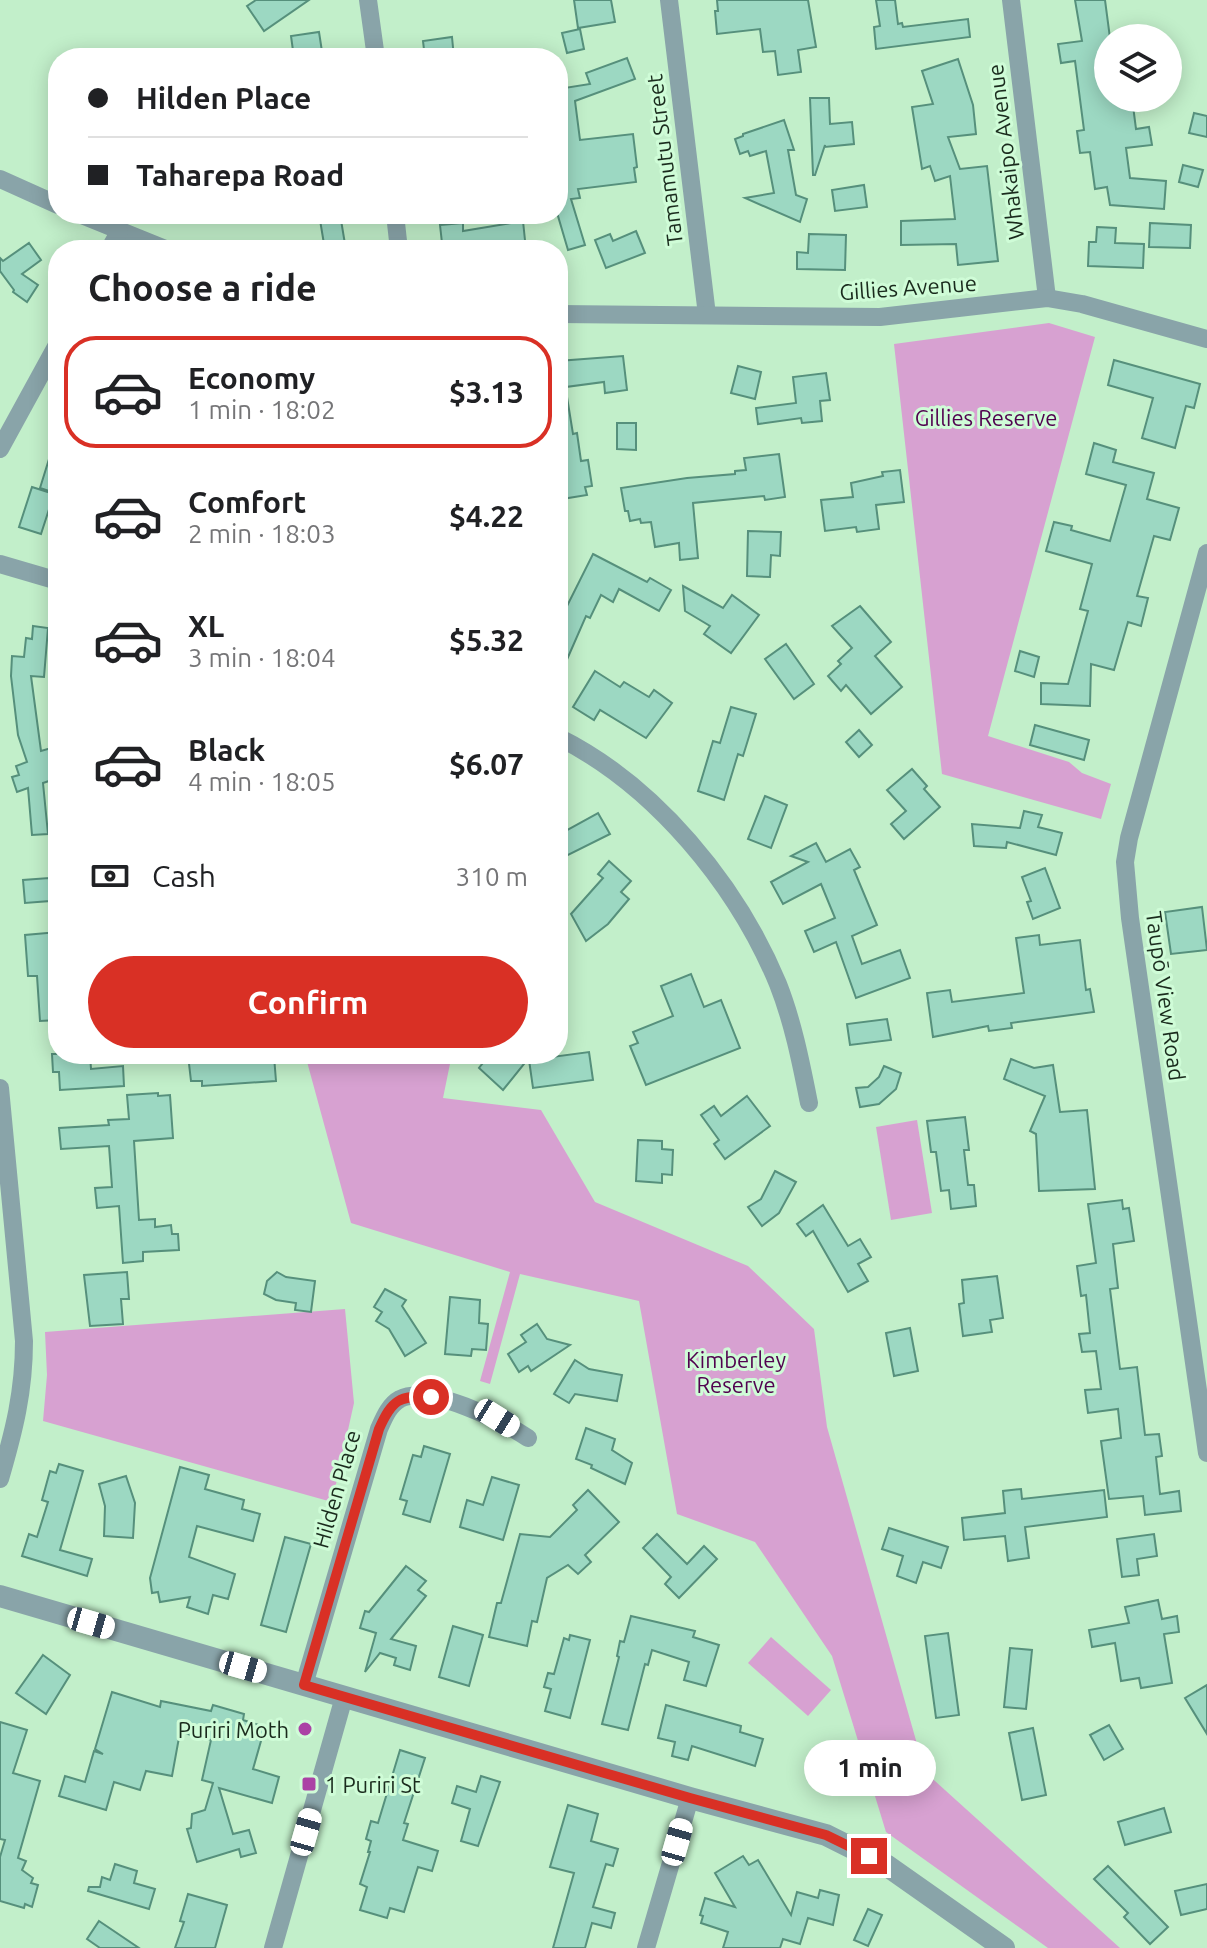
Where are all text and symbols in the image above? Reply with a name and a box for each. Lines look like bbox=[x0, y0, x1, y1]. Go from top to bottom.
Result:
map controls bbox=[1094, 24, 1182, 112]
button: layers bbox=[1094, 24, 1182, 112]
street label: Whakaipo Avenue bbox=[982, 63, 1028, 241]
street label: Tamamutu Street bbox=[641, 73, 687, 247]
text: Hilden Place bbox=[136, 81, 311, 115]
text: Taharepa Road bbox=[136, 158, 344, 192]
text: Choose a ride bbox=[88, 267, 317, 308]
street label: Gillies Avenue bbox=[838, 270, 978, 304]
icon: car bbox=[92, 356, 164, 428]
text: Economy bbox=[188, 361, 315, 395]
text: $3.13 bbox=[449, 375, 524, 409]
text: 1 min · 18:02 bbox=[188, 395, 336, 424]
park label: Gillies Reserve bbox=[915, 405, 1057, 430]
icon: car bbox=[92, 480, 164, 552]
text: Comfort bbox=[188, 485, 306, 519]
text: $4.22 bbox=[449, 499, 524, 533]
text: 2 min · 18:03 bbox=[188, 519, 336, 548]
icon: car bbox=[92, 604, 164, 676]
text: XL bbox=[188, 609, 224, 643]
text: $5.32 bbox=[449, 623, 524, 657]
text: 3 min · 18:04 bbox=[188, 643, 336, 672]
icon: car bbox=[92, 728, 164, 800]
text: Black bbox=[188, 733, 265, 767]
text: $6.07 bbox=[449, 747, 524, 781]
text: 4 min · 18:05 bbox=[188, 767, 336, 796]
icon: cash bbox=[88, 854, 132, 898]
text: Cash bbox=[152, 859, 216, 893]
text: 310 m bbox=[456, 862, 528, 891]
street label: Taupō View Road bbox=[1142, 910, 1190, 1082]
button: Confirm bbox=[88, 956, 528, 1048]
park label: Kimberley Reserve bbox=[686, 1347, 786, 1397]
route start bbox=[413, 1379, 449, 1415]
car bbox=[470, 1395, 524, 1441]
street label: Hilden Place bbox=[307, 1427, 365, 1551]
car bbox=[65, 1605, 117, 1641]
car bbox=[217, 1649, 269, 1685]
place label: Puriri Moth bbox=[178, 1717, 289, 1742]
marker: Puriri Moth bbox=[296, 1720, 314, 1738]
callout: 1 min bbox=[803, 1740, 935, 1796]
text: 1 min bbox=[837, 1753, 903, 1782]
place label: 1 Puriri St bbox=[325, 1772, 421, 1797]
marker: 1 Puriri St bbox=[300, 1775, 318, 1793]
car bbox=[288, 1806, 324, 1858]
car bbox=[659, 1816, 695, 1868]
route end bbox=[851, 1838, 887, 1874]

